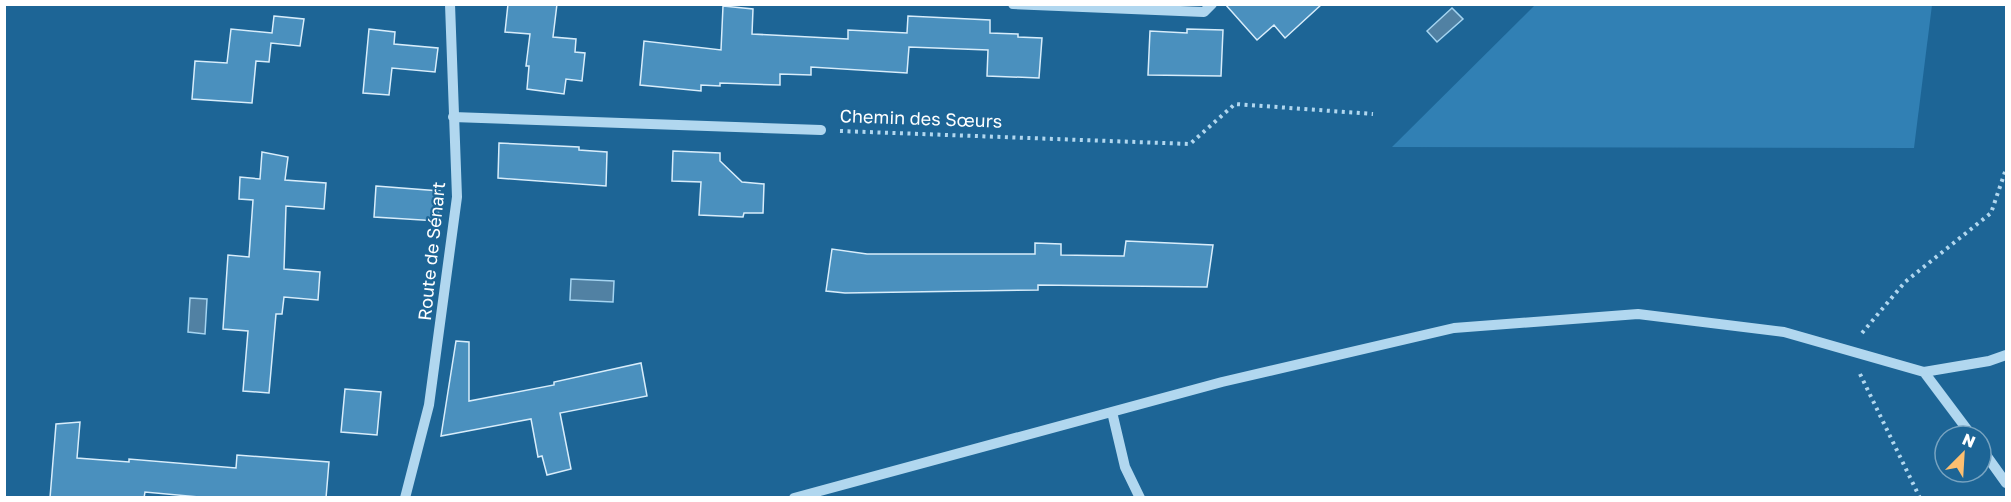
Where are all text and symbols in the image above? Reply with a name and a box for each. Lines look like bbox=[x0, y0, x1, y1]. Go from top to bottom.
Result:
street label: Chemin des Sœurs bbox=[839, 104, 1003, 132]
street label: Route de Sénart bbox=[413, 180, 449, 322]
north arrow bbox=[1933, 424, 1993, 484]
text: N bbox=[1959, 429, 1979, 452]

